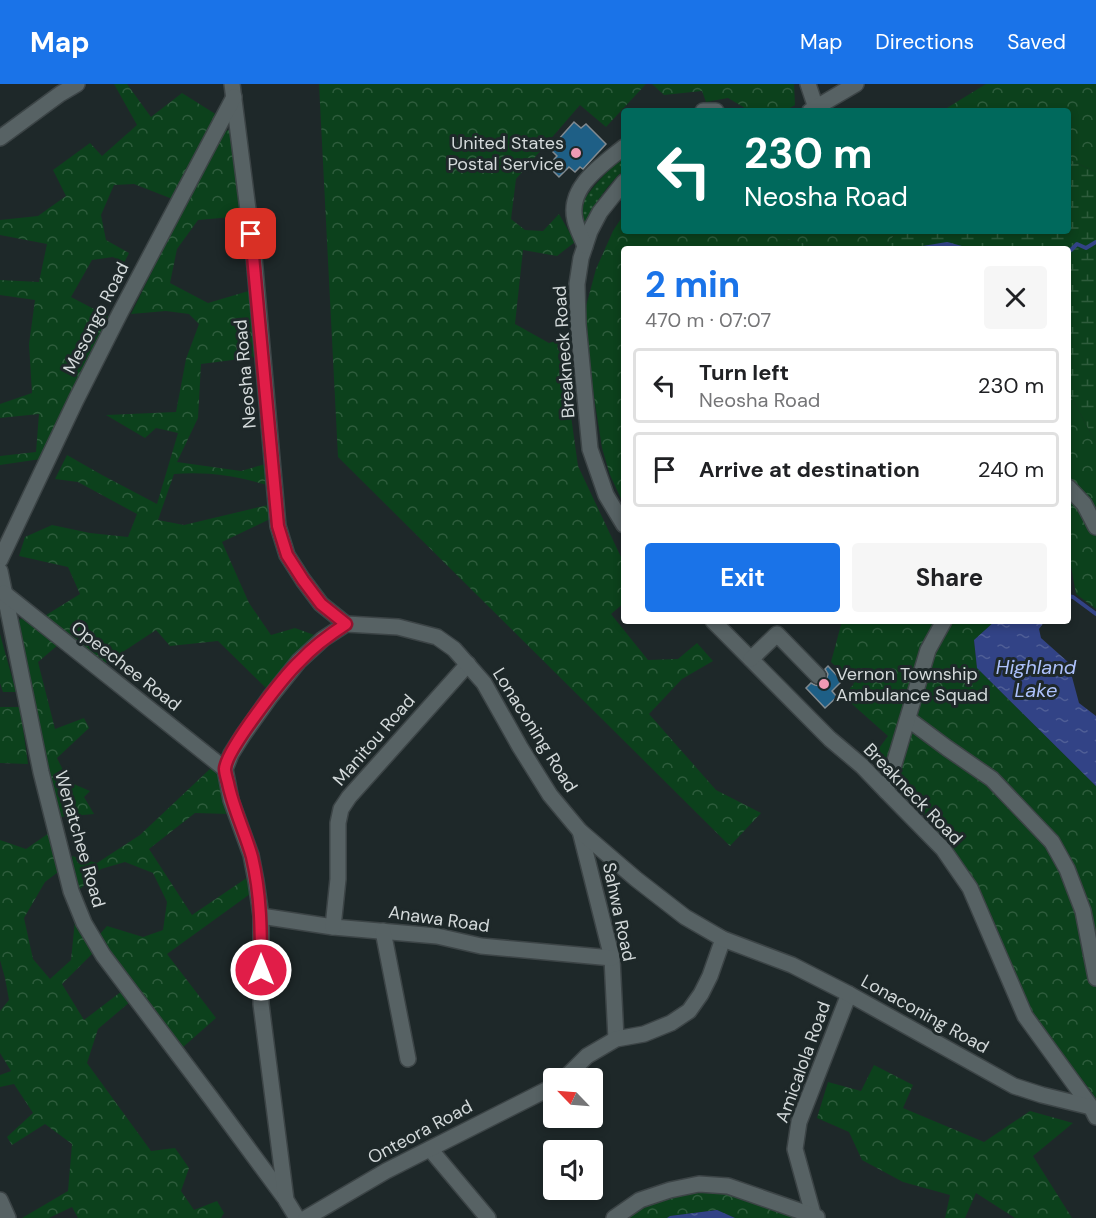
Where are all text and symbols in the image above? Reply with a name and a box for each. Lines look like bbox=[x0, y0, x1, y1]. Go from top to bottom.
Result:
text: Map bbox=[30, 24, 90, 61]
text: Map bbox=[800, 28, 842, 56]
text: Directions bbox=[875, 28, 974, 56]
text: Saved bbox=[1007, 28, 1066, 56]
text: 230 m bbox=[744, 126, 873, 181]
place label: United States Postal Service bbox=[447, 131, 564, 176]
icon: left bbox=[645, 132, 723, 210]
marker: United States Postal Service bbox=[569, 146, 583, 160]
text: Neosha Road bbox=[744, 179, 908, 214]
pin bbox=[225, 208, 276, 259]
icon: arrive bbox=[234, 217, 267, 250]
street label: Mesongo Road bbox=[58, 258, 134, 378]
text: 2 min bbox=[645, 261, 740, 308]
button: close bbox=[984, 266, 1047, 329]
street label: Breakneck Road bbox=[547, 285, 581, 419]
text: 470 m · 07:07 bbox=[645, 307, 771, 333]
street label: Neosha Road bbox=[228, 319, 262, 429]
text: Turn left bbox=[699, 358, 789, 387]
icon: left bbox=[648, 369, 681, 402]
text: 230 m bbox=[978, 371, 1044, 400]
text: Neosha Road bbox=[699, 387, 820, 413]
icon: arrive bbox=[648, 453, 681, 486]
text: Arrive at destination bbox=[699, 455, 920, 484]
text: 240 m bbox=[978, 455, 1044, 484]
button: Exit bbox=[645, 543, 840, 612]
button: Share bbox=[852, 543, 1047, 612]
street label: Opeechee Road bbox=[66, 615, 186, 717]
water label: Highland Lake bbox=[996, 654, 1077, 703]
place label: Vernon Township Ambulance Squad bbox=[836, 662, 988, 707]
street label: Lonaconing Road bbox=[487, 663, 583, 797]
marker: Vernon Township Ambulance Squad bbox=[817, 677, 831, 691]
street label: Manitou Road bbox=[328, 689, 420, 791]
street label: Breakneck Road bbox=[858, 738, 968, 850]
street label: Wenatchee Road bbox=[49, 768, 111, 910]
street label: Sahwa Road bbox=[597, 860, 641, 964]
street label: Anawa Road bbox=[387, 900, 491, 938]
position arrow bbox=[229, 938, 293, 1002]
street label: Lonaconing Road bbox=[857, 969, 993, 1059]
street label: Amicalola Road bbox=[770, 998, 836, 1126]
north arrow bbox=[543, 1068, 603, 1128]
map controls bbox=[543, 1068, 603, 1200]
street label: Onteora Road bbox=[364, 1094, 476, 1170]
button: sound bbox=[543, 1140, 603, 1200]

